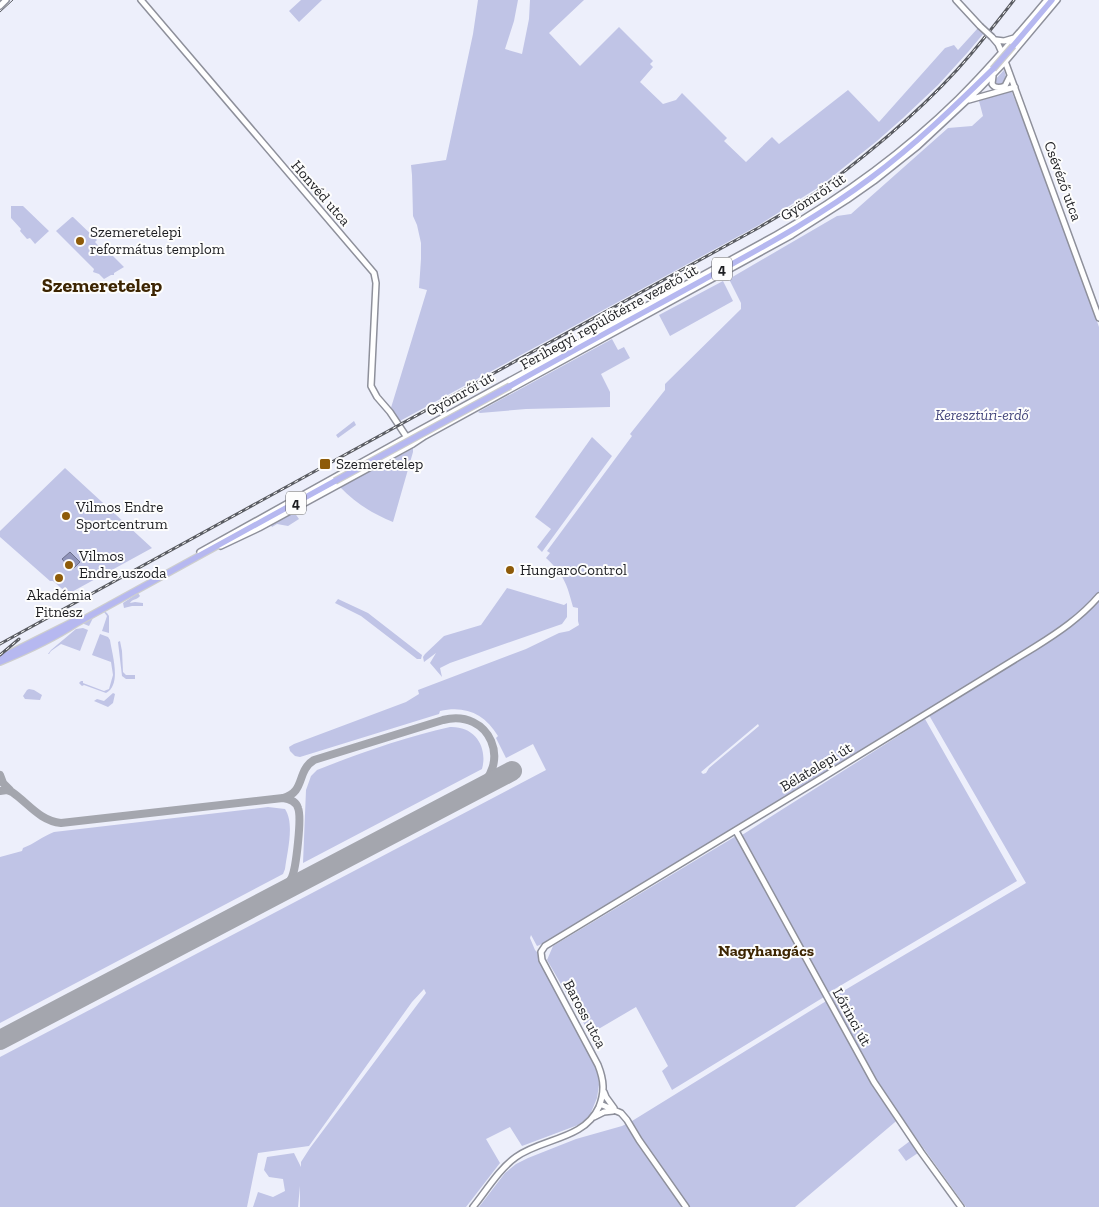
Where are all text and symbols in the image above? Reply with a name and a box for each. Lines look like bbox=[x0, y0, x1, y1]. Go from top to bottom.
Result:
street label: Csévéző utca bbox=[1040, 139, 1086, 223]
street label: Honvéd utca bbox=[288, 156, 354, 230]
street label: Gyömrői út bbox=[777, 169, 849, 225]
place label: Szemeretelepi református templom bbox=[90, 223, 225, 258]
marker: Szemeretelepi református templom bbox=[74, 235, 86, 247]
road number: 4 bbox=[712, 258, 732, 280]
street label: Ferihegyi repülőtérre vezető út bbox=[517, 260, 702, 374]
district label: Szemeretelep bbox=[42, 273, 162, 297]
street label: Gyömrői út bbox=[423, 368, 497, 420]
park label: Keresztúri-erdő bbox=[935, 406, 1030, 424]
place label: Szemeretelep bbox=[336, 455, 423, 473]
marker: Szemeretelep bbox=[318, 457, 332, 471]
road number: 4 bbox=[286, 492, 306, 514]
place label: Vilmos Endre Sportcentrum bbox=[75, 498, 168, 533]
marker: Vilmos Endre Sportcentrum bbox=[60, 510, 72, 522]
place label: Vilmos Endre uszoda bbox=[78, 547, 167, 582]
marker: Vilmos Endre uszoda bbox=[63, 559, 75, 571]
place label: HungaroControl bbox=[520, 561, 627, 579]
marker: HungaroControl bbox=[504, 564, 516, 576]
marker: Akadémia Fitnesz bbox=[53, 572, 65, 584]
place label: Akadémia Fitnesz bbox=[27, 586, 91, 621]
street label: Bélatelepi út bbox=[777, 738, 856, 796]
district label: Nagyhangács bbox=[718, 941, 814, 960]
street label: Baross utca bbox=[559, 977, 611, 1051]
street label: Lőrinci út bbox=[829, 985, 875, 1050]

